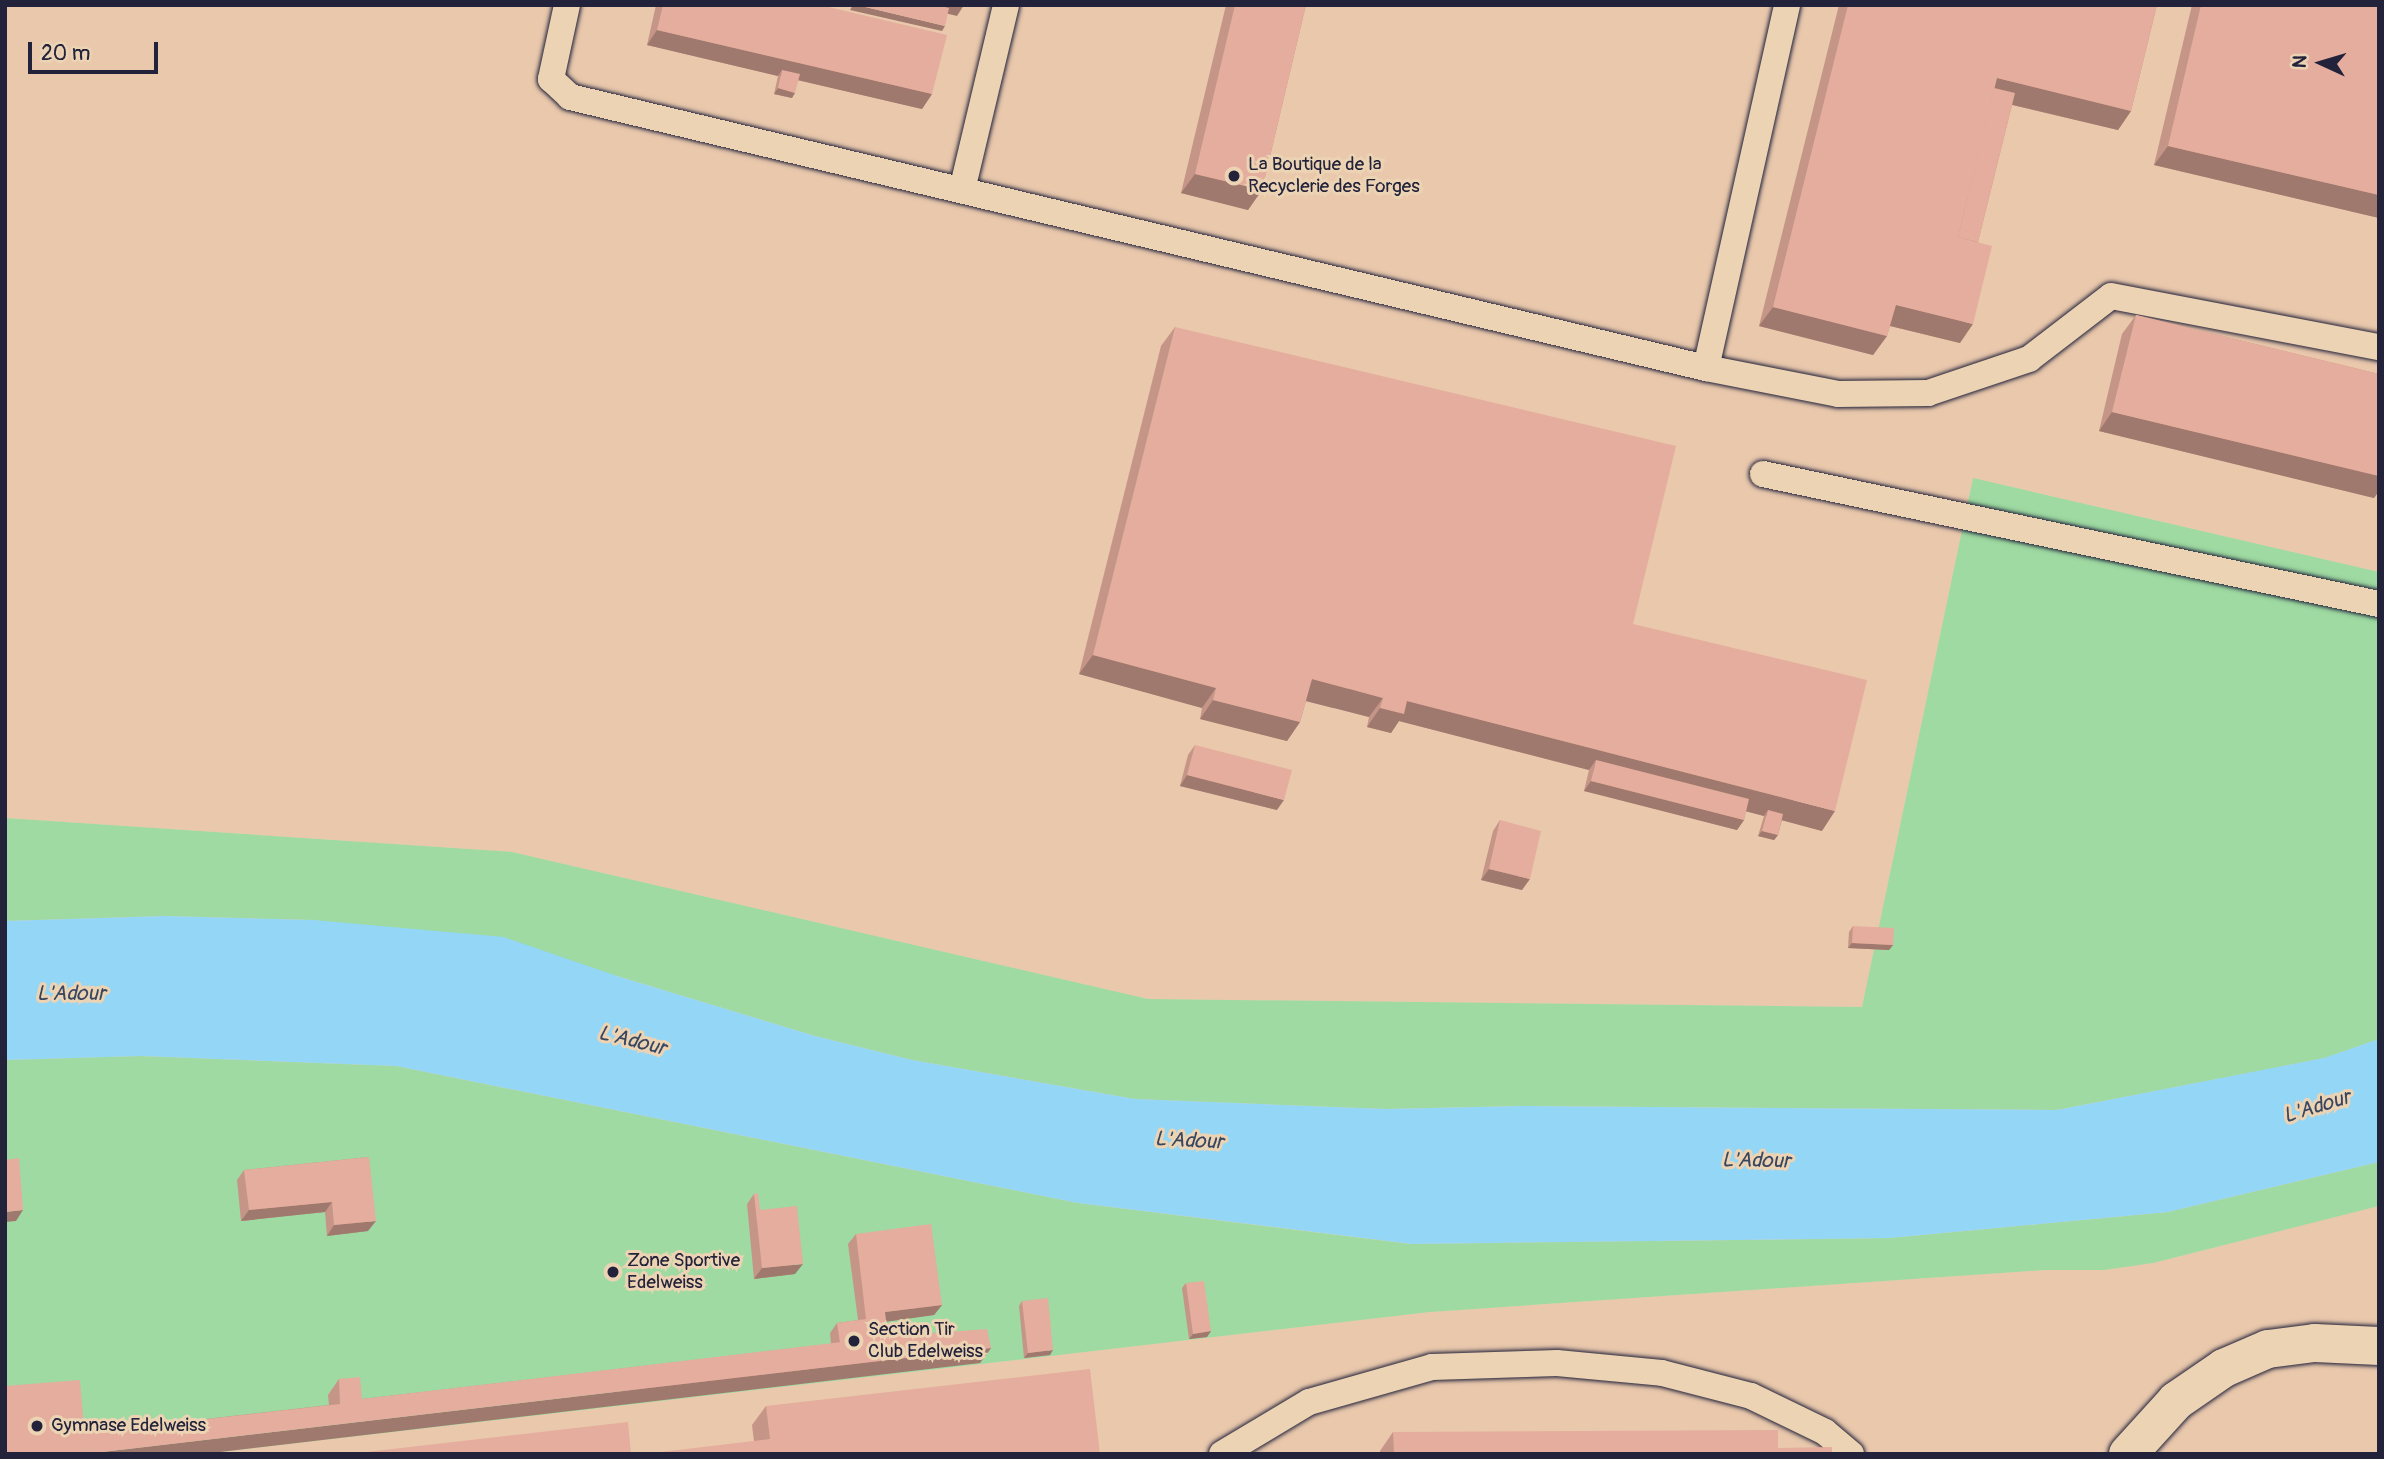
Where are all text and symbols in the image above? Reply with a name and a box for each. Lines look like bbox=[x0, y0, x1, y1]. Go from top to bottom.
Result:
scale bar bbox=[32, 28, 161, 72]
north arrow bbox=[2286, 28, 2356, 98]
text: 20 m bbox=[41, 40, 90, 67]
text: N bbox=[2288, 54, 2312, 69]
place label: La Boutique de la Recyclerie des Forges bbox=[1248, 154, 1420, 198]
marker: La Boutique de la Recyclerie des Forges bbox=[1226, 168, 1242, 184]
water label: L'Adour bbox=[37, 981, 105, 1007]
water label: L'Adour bbox=[596, 1020, 668, 1062]
water label: L'Adour bbox=[2280, 1085, 2354, 1129]
water label: L'Adour bbox=[1154, 1127, 1224, 1155]
water label: L'Adour bbox=[1721, 1148, 1791, 1174]
place label: Zone Sportive Edelweiss bbox=[627, 1250, 740, 1294]
marker: Zone Sportive Edelweiss bbox=[605, 1264, 621, 1280]
place label: Section Tir Club Edelweiss bbox=[868, 1319, 983, 1363]
marker: Section Tir Club Edelweiss bbox=[846, 1333, 862, 1349]
place label: Gymnase Edelweiss bbox=[51, 1415, 206, 1437]
marker: Gymnase Edelweiss bbox=[29, 1418, 45, 1434]

